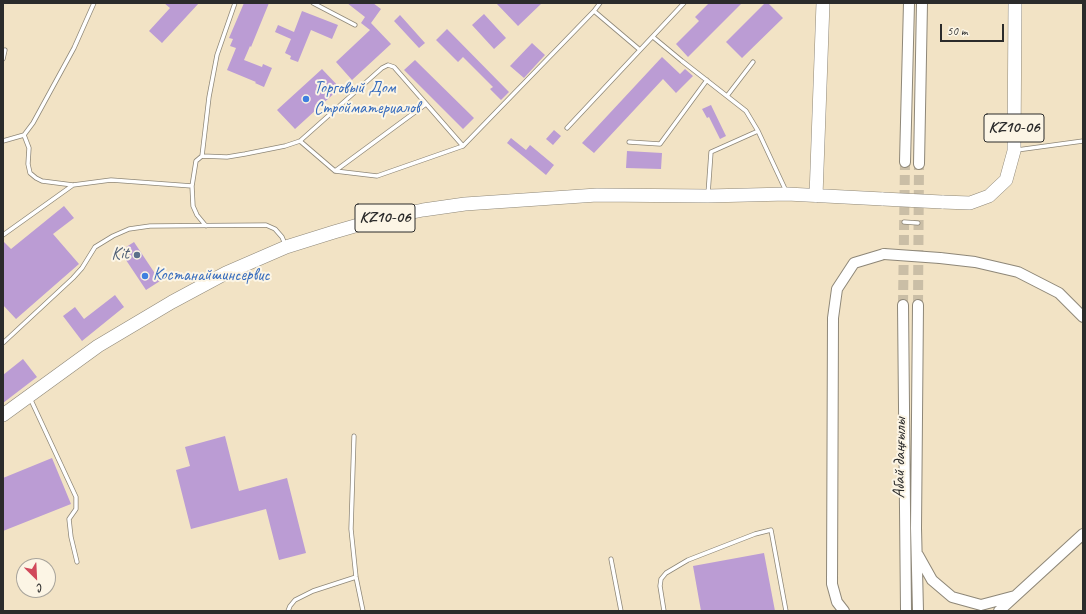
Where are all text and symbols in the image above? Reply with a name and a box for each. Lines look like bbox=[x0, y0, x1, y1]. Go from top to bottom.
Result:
scale bar bbox=[942, 16, 1006, 42]
text: 50 m bbox=[947, 23, 967, 39]
place label: Торговый Дом Стройматериалов bbox=[314, 79, 420, 119]
marker: Торговый Дом Стройматериалов bbox=[301, 94, 311, 104]
road number: KZ10-06 bbox=[984, 114, 1044, 142]
road number: KZ10-06 bbox=[355, 204, 415, 232]
place label: Kit bbox=[112, 245, 129, 265]
marker: Kit bbox=[132, 250, 142, 260]
place label: Костанайшинсервис bbox=[153, 266, 270, 286]
marker: Костанайшинсервис bbox=[140, 271, 150, 281]
street label: Абай даңғылы bbox=[889, 417, 911, 499]
north arrow bbox=[16, 558, 56, 598]
text: С bbox=[35, 581, 46, 596]

